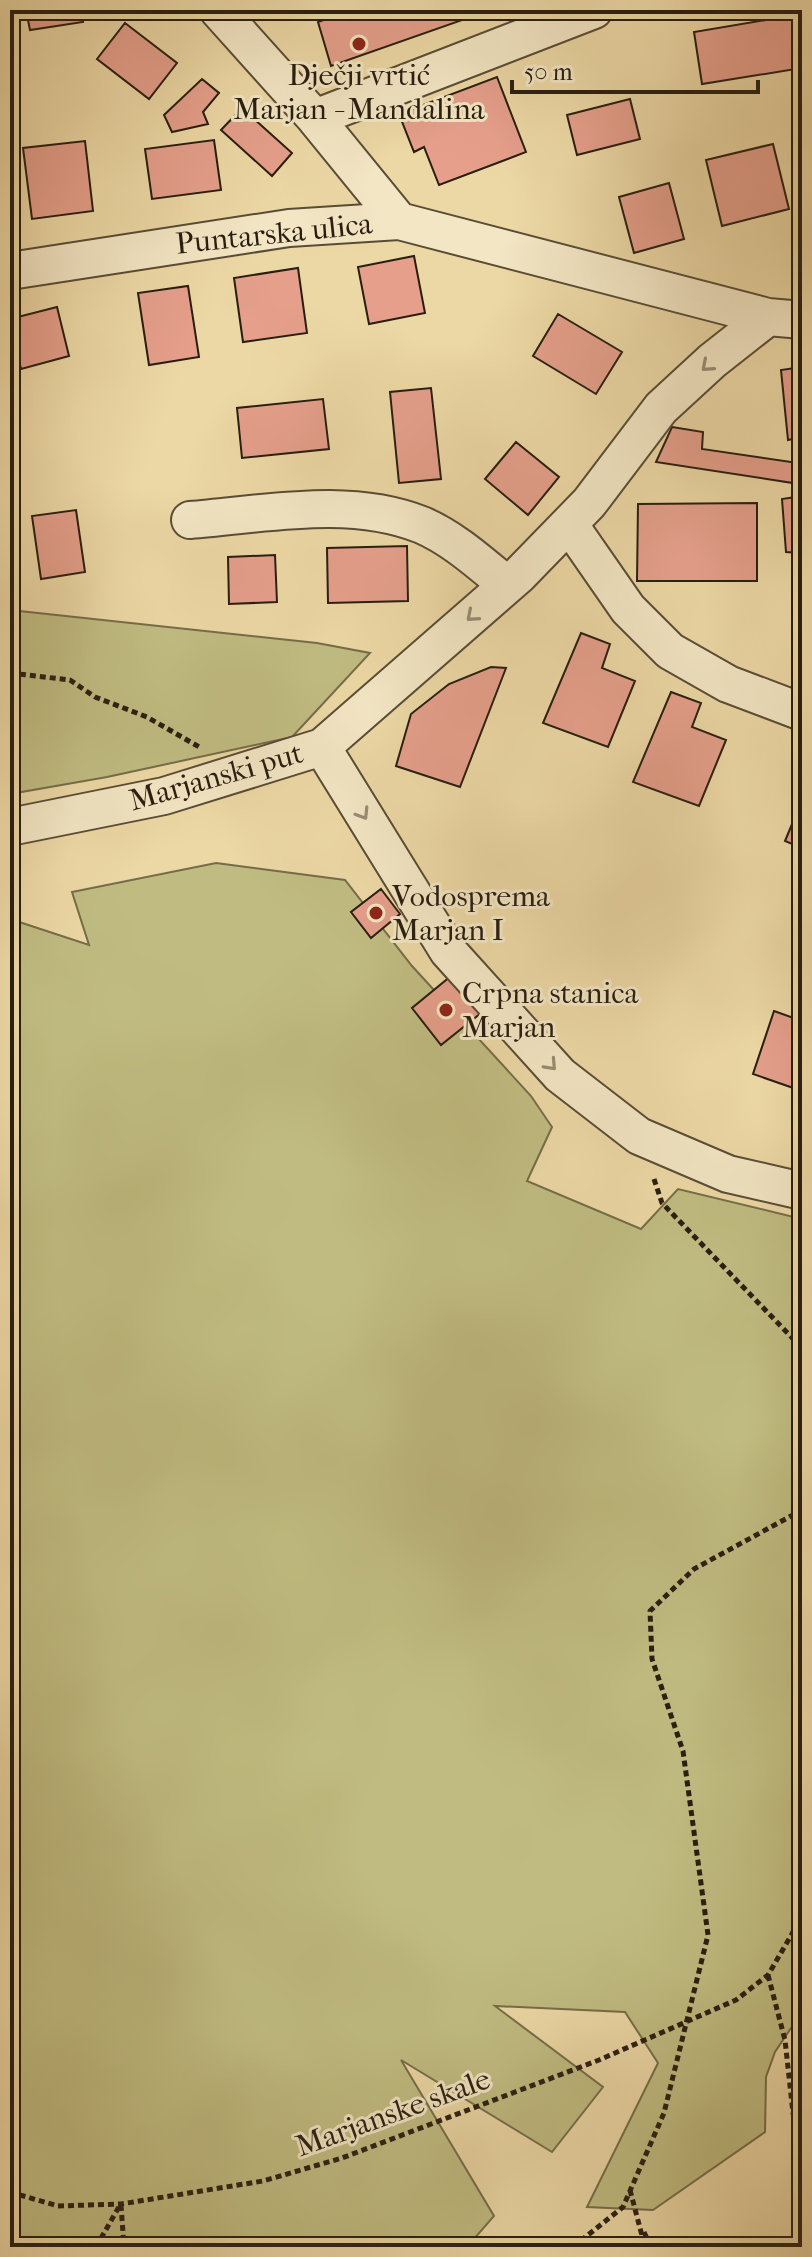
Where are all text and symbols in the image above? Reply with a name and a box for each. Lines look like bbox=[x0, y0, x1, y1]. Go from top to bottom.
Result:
marker: Dječji vrtić Marjan - Mandalina bbox=[350, 35, 368, 53]
scale bar bbox=[512, 44, 758, 94]
place label: Dječji vrtić Marjan - Mandalina bbox=[233, 58, 486, 127]
text: 50 m bbox=[524, 58, 573, 86]
street label: Puntarska ulica bbox=[174, 206, 375, 262]
one-way arrow bbox=[702, 357, 717, 371]
one-way arrow bbox=[466, 606, 481, 620]
street label: Marjanski put bbox=[125, 735, 307, 818]
one-way arrow bbox=[353, 805, 368, 819]
place label: Vodosprema Marjan I bbox=[391, 879, 551, 948]
marker: Vodosprema Marjan I bbox=[367, 904, 385, 922]
place label: Crpna stanica Marjan bbox=[462, 976, 639, 1045]
marker: Crpna stanica Marjan bbox=[437, 1001, 455, 1019]
one-way arrow bbox=[542, 1056, 556, 1071]
street label: Marjanske skale bbox=[291, 2062, 495, 2164]

